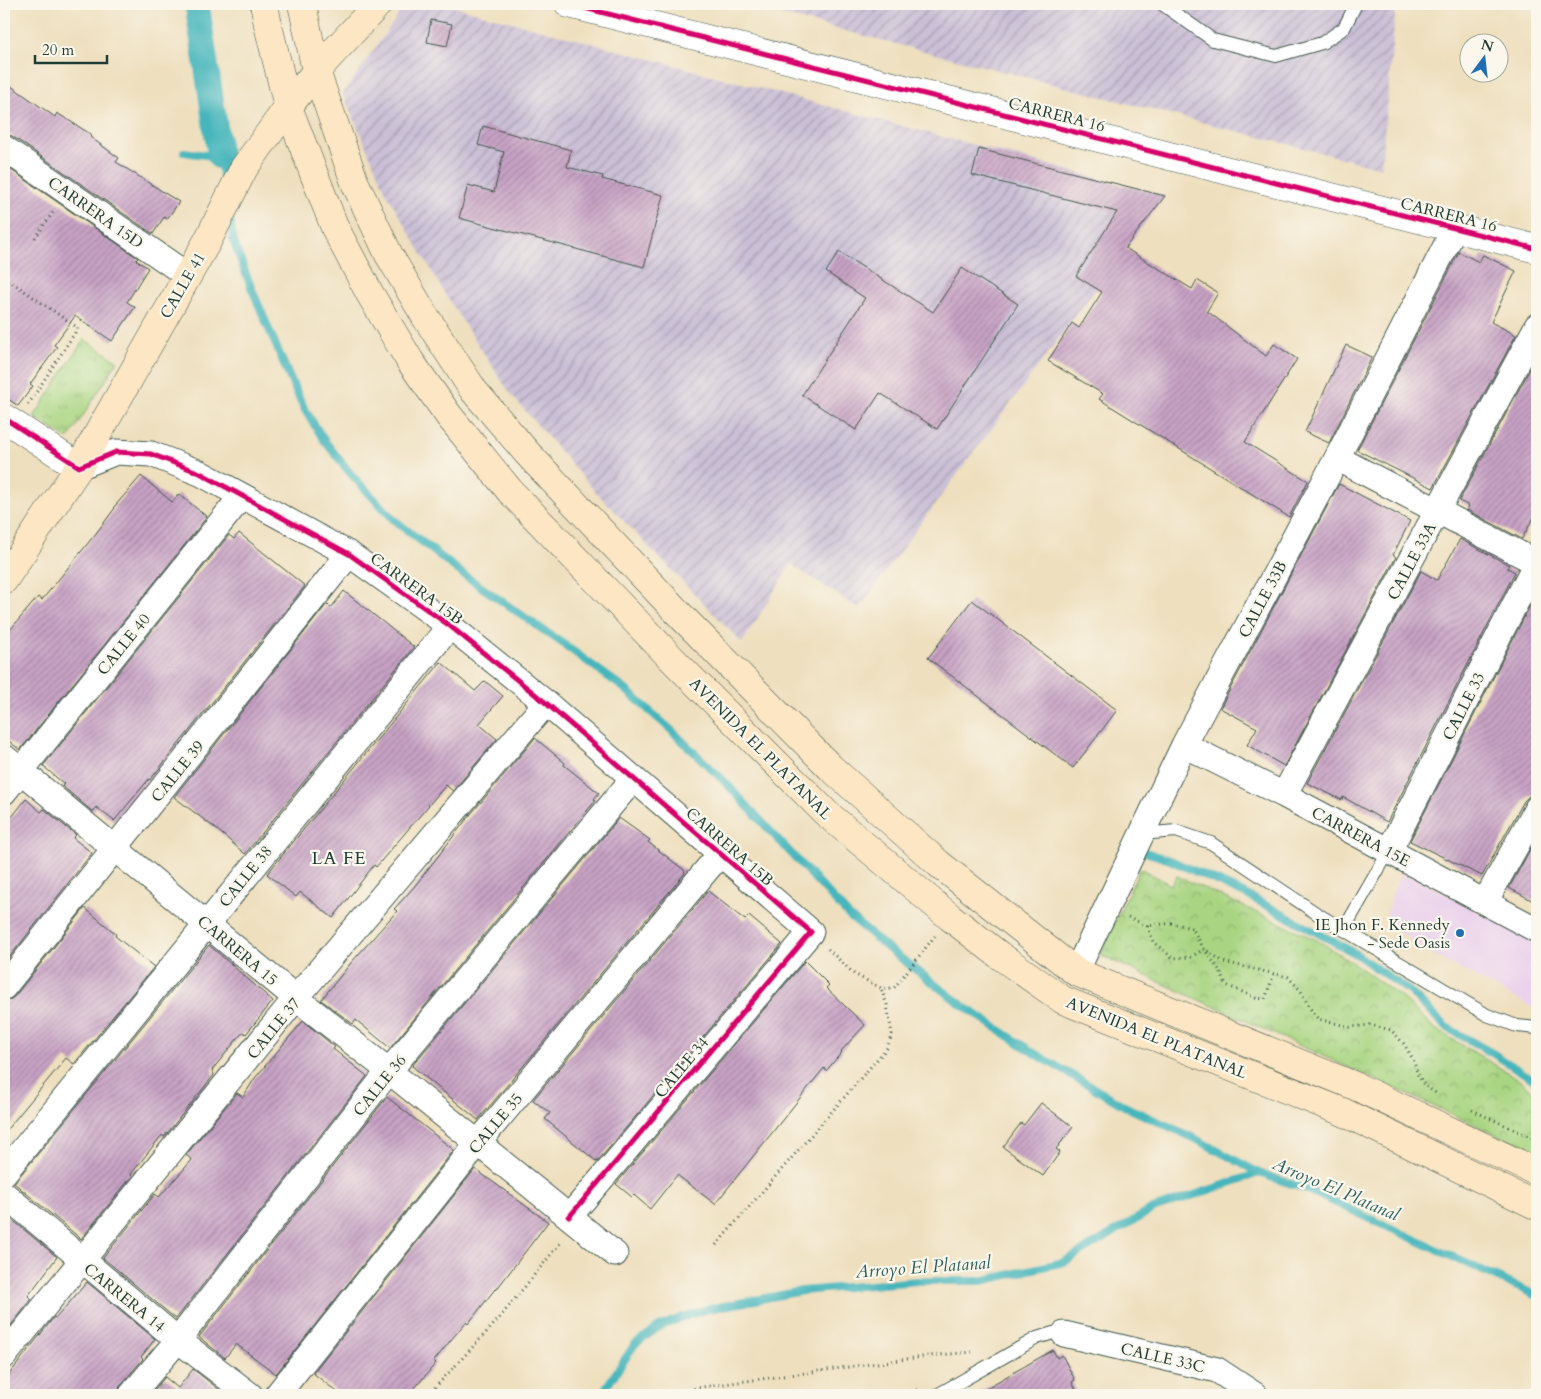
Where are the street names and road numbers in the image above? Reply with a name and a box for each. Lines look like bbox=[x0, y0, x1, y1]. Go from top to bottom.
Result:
street label: CARRERA 16 bbox=[1006, 92, 1107, 138]
street label: CARRERA 15D bbox=[43, 172, 148, 254]
street label: CARRERA 16 bbox=[1398, 192, 1499, 238]
street label: CALLE 41 bbox=[155, 248, 211, 323]
street label: CALLE 33A bbox=[1382, 518, 1442, 604]
street label: CARRERA 15B bbox=[366, 548, 467, 630]
street label: CALLE 33B bbox=[1233, 557, 1292, 642]
street label: CALLE 40 bbox=[92, 609, 155, 680]
street label: CALLE 33 bbox=[1437, 669, 1490, 744]
street label: AVENIDA EL PLATANAL bbox=[684, 673, 837, 825]
street label: CALLE 39 bbox=[146, 736, 209, 807]
street label: CARRERA 15B bbox=[681, 802, 778, 891]
street label: CARRERA 15E bbox=[1307, 802, 1414, 872]
street label: CALLE 38 bbox=[214, 841, 277, 912]
street label: CARRERA 15 bbox=[192, 911, 282, 991]
street label: AVENIDA EL PLATANAL bbox=[1063, 992, 1251, 1084]
street label: CALLE 37 bbox=[242, 993, 305, 1064]
street label: CALLE 34 bbox=[650, 1032, 714, 1103]
street label: CALLE 36 bbox=[348, 1050, 411, 1121]
street label: CALLE 35 bbox=[464, 1088, 528, 1159]
street label: CARRERA 14 bbox=[79, 1258, 170, 1337]
street label: CALLE 33C bbox=[1119, 1338, 1207, 1378]

